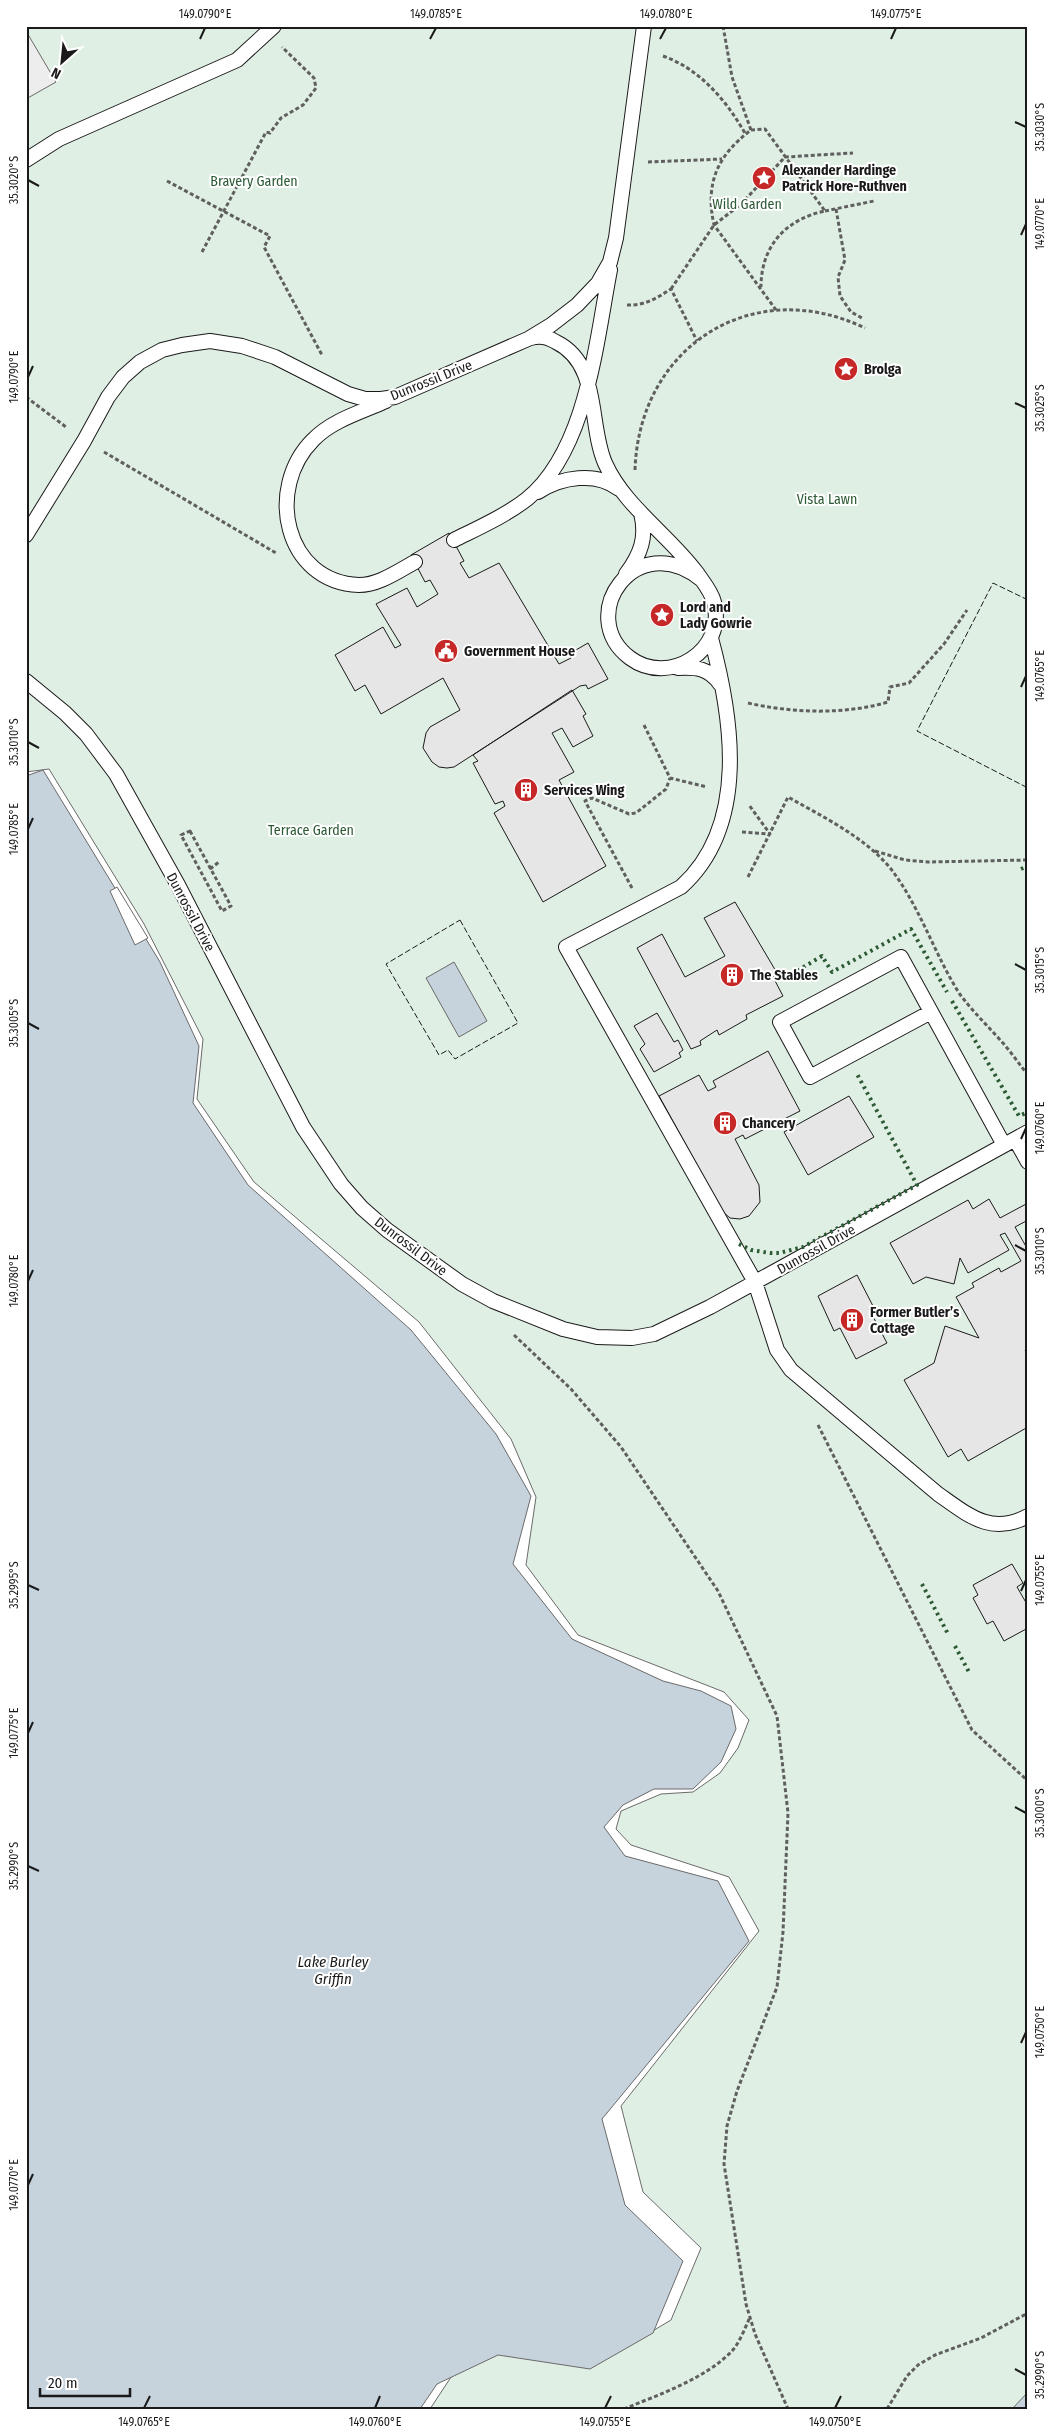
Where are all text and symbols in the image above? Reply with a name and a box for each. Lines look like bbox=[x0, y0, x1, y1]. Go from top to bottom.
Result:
text: 149.0790°E bbox=[179, 7, 232, 21]
text: 149.0785°E bbox=[410, 7, 462, 21]
text: 149.0780°E bbox=[640, 7, 693, 21]
text: 149.0775°E bbox=[871, 7, 922, 21]
north arrow bbox=[38, 38, 88, 88]
text: N bbox=[49, 64, 64, 83]
text: 35.3030°S bbox=[1033, 103, 1047, 151]
text: 35.3020°S bbox=[7, 156, 21, 204]
place label: Alexander Hardinge Patrick Hore-Ruthven bbox=[781, 162, 907, 195]
place icon: Alexander Hardinge Patrick Hore-Ruthven bbox=[751, 165, 777, 191]
park label: Bravery Garden bbox=[210, 173, 298, 190]
park label: Wild Garden bbox=[712, 196, 782, 213]
text: 149.0770°E bbox=[1033, 198, 1047, 250]
text: 149.0790°E bbox=[7, 350, 21, 403]
street label: Dunrossil Drive bbox=[388, 356, 475, 405]
place icon: Brolga bbox=[833, 356, 859, 382]
place label: Brolga bbox=[864, 361, 901, 378]
text: 35.3025°S bbox=[1033, 384, 1047, 432]
park label: Vista Lawn bbox=[797, 491, 857, 508]
place label: Lord and Lady Gowrie bbox=[680, 599, 752, 632]
place icon: Lord and Lady Gowrie bbox=[649, 602, 675, 628]
public building icon: Government House bbox=[433, 638, 459, 664]
place label: Government House bbox=[464, 643, 575, 660]
text: 149.0765°E bbox=[1033, 650, 1047, 702]
text: 35.3010°S bbox=[7, 718, 21, 766]
building icon: Services Wing bbox=[513, 777, 539, 803]
place label: Services Wing bbox=[544, 782, 624, 799]
text: 149.0785°E bbox=[7, 803, 21, 855]
park label: Terrace Garden bbox=[268, 822, 354, 839]
street label: Dunrossil Drive bbox=[163, 870, 218, 955]
text: 35.3015°S bbox=[1033, 947, 1047, 993]
building icon: The Stables bbox=[719, 962, 745, 988]
place label: The Stables bbox=[750, 967, 818, 984]
text: 35.3005°S bbox=[7, 999, 21, 1047]
text: 149.0760°E bbox=[1033, 1101, 1047, 1154]
building icon: Chancery bbox=[712, 1110, 738, 1136]
place label: Chancery bbox=[742, 1115, 796, 1132]
street label: Dunrossil Drive bbox=[371, 1214, 450, 1279]
street label: Dunrossil Drive bbox=[774, 1221, 858, 1278]
text: 35.3010°S bbox=[1033, 1227, 1047, 1275]
text: 149.0780°E bbox=[7, 1254, 21, 1307]
place label: Former Butler’s Cottage bbox=[870, 1304, 959, 1337]
building icon: Former Butler’s Cottage bbox=[839, 1307, 865, 1333]
text: 149.0755°E bbox=[1033, 1554, 1047, 1606]
text: 35.2995°S bbox=[7, 1561, 21, 1609]
text: 149.0775°E bbox=[7, 1707, 21, 1758]
text: 35.3000°S bbox=[1033, 1788, 1047, 1838]
text: 35.2990°S bbox=[7, 1842, 21, 1890]
water label: Lake Burley Griffin bbox=[298, 1953, 370, 1988]
text: 149.0750°E bbox=[1033, 2006, 1047, 2058]
text: 149.0770°E bbox=[7, 2159, 21, 2211]
text: 35.2990°S bbox=[1033, 2351, 1047, 2399]
scale bar bbox=[40, 2365, 130, 2397]
text: 20 m bbox=[48, 2374, 78, 2392]
text: 149.0765°E bbox=[118, 2415, 170, 2429]
text: 149.0760°E bbox=[349, 2415, 402, 2429]
text: 149.0755°E bbox=[579, 2415, 631, 2429]
text: 149.0750°E bbox=[809, 2415, 861, 2429]

